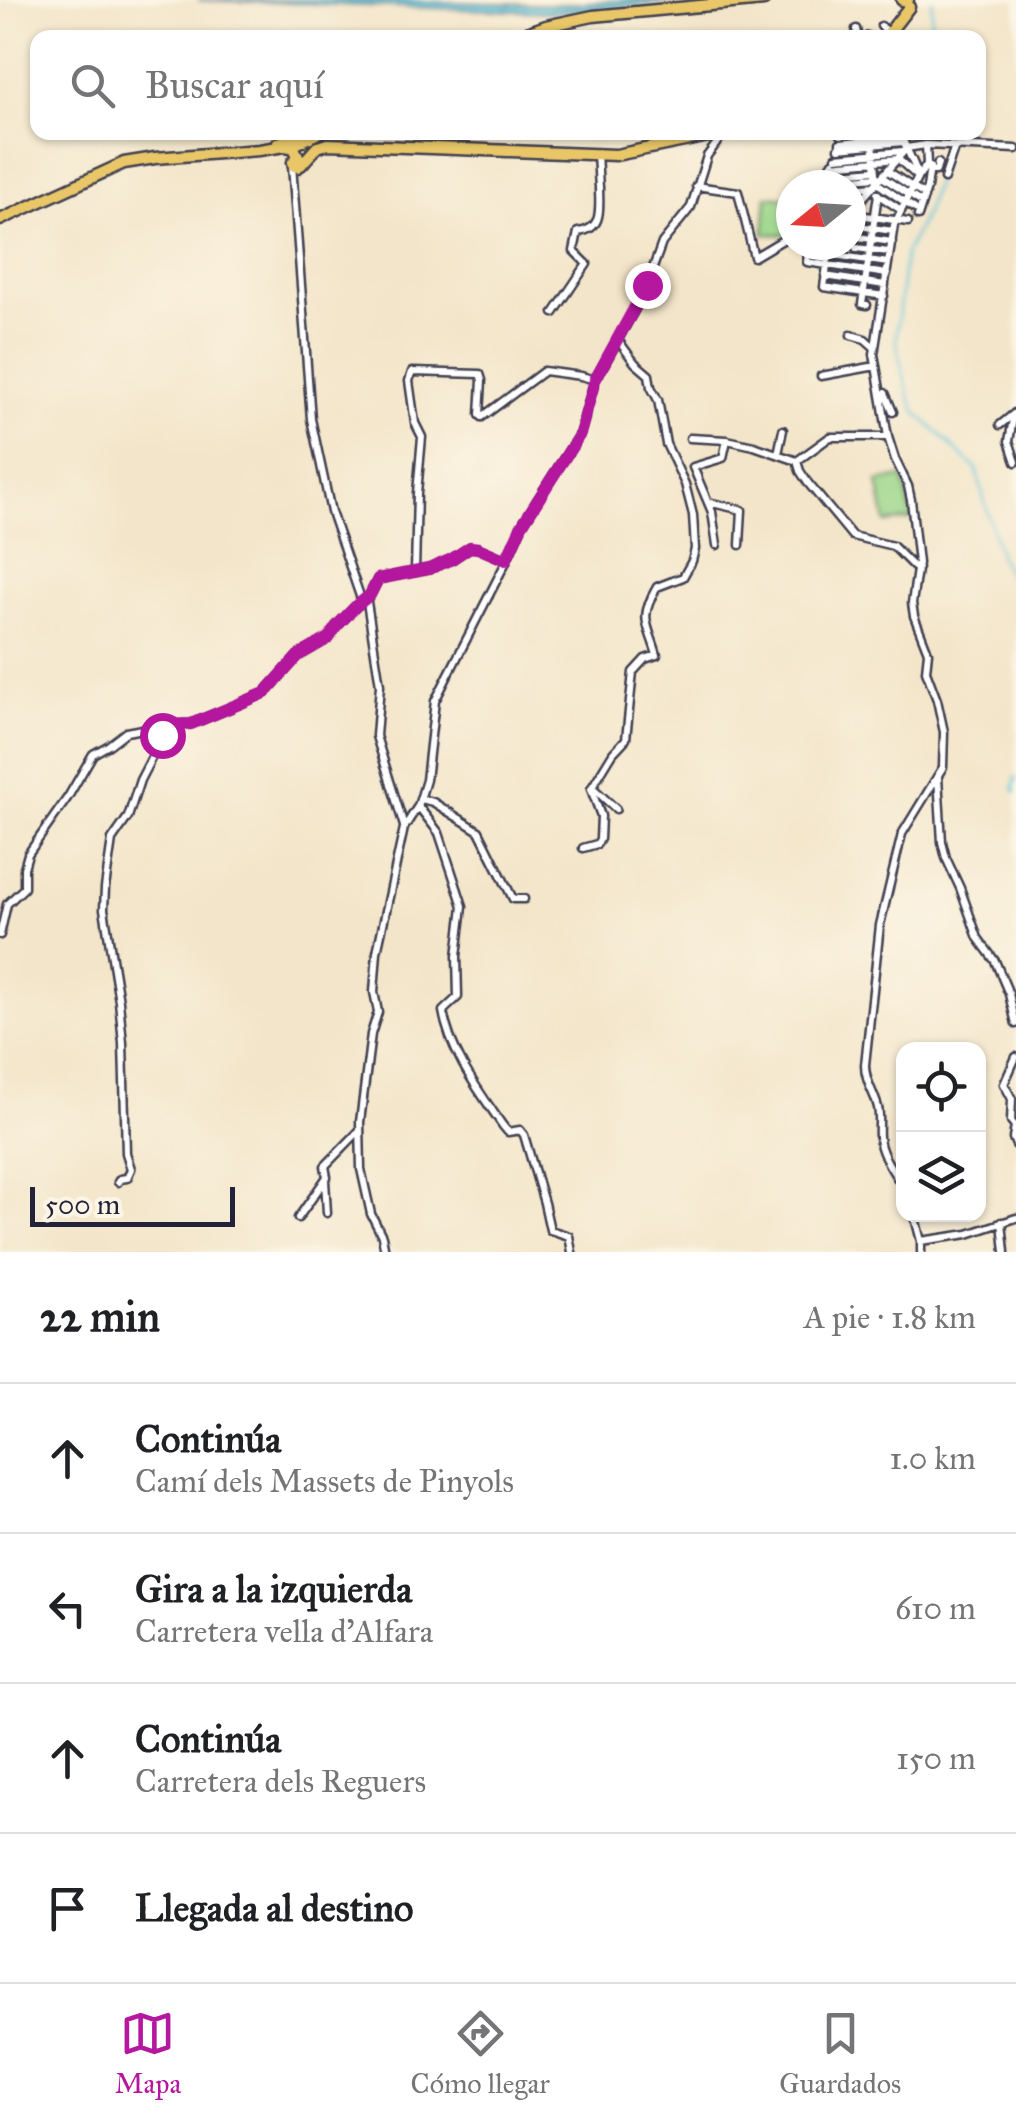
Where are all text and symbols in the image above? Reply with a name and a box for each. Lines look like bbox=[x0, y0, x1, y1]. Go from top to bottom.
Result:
search box bbox=[30, 30, 986, 140]
icon: search bbox=[65, 58, 120, 113]
text: Buscar aquí bbox=[145, 62, 324, 108]
north arrow bbox=[776, 170, 866, 260]
route end bbox=[625, 263, 671, 309]
route start bbox=[140, 713, 186, 759]
map controls bbox=[896, 1042, 986, 1222]
button: locate bbox=[896, 1042, 986, 1132]
button: layers bbox=[896, 1132, 986, 1222]
scale bar bbox=[30, 1182, 235, 1226]
text: 500 m bbox=[45, 1187, 120, 1222]
text: 22 min bbox=[40, 1291, 160, 1343]
text: A pie · 1.8 km bbox=[804, 1298, 976, 1337]
text: Continúa bbox=[135, 1416, 281, 1462]
icon: ahead bbox=[40, 1431, 95, 1486]
text: 1.0 km bbox=[889, 1439, 976, 1478]
text: Camí dels Massets de Pinyols bbox=[135, 1462, 514, 1501]
text: Gira a la izquierda bbox=[135, 1566, 412, 1612]
icon: left bbox=[40, 1581, 95, 1636]
text: 610 m bbox=[895, 1589, 976, 1628]
text: Carretera vella d'Alfara bbox=[135, 1612, 433, 1651]
text: Continúa bbox=[135, 1716, 281, 1762]
icon: ahead bbox=[40, 1731, 95, 1786]
text: 150 m bbox=[896, 1739, 976, 1778]
text: Carretera dels Reguers bbox=[135, 1762, 426, 1801]
icon: arrive bbox=[40, 1881, 95, 1936]
text: Llegada al destino bbox=[135, 1885, 414, 1931]
tab: Mapa bbox=[115, 2006, 181, 2101]
tab: Cómo llegar bbox=[411, 2006, 550, 2101]
tab: Guardados bbox=[779, 2006, 901, 2101]

